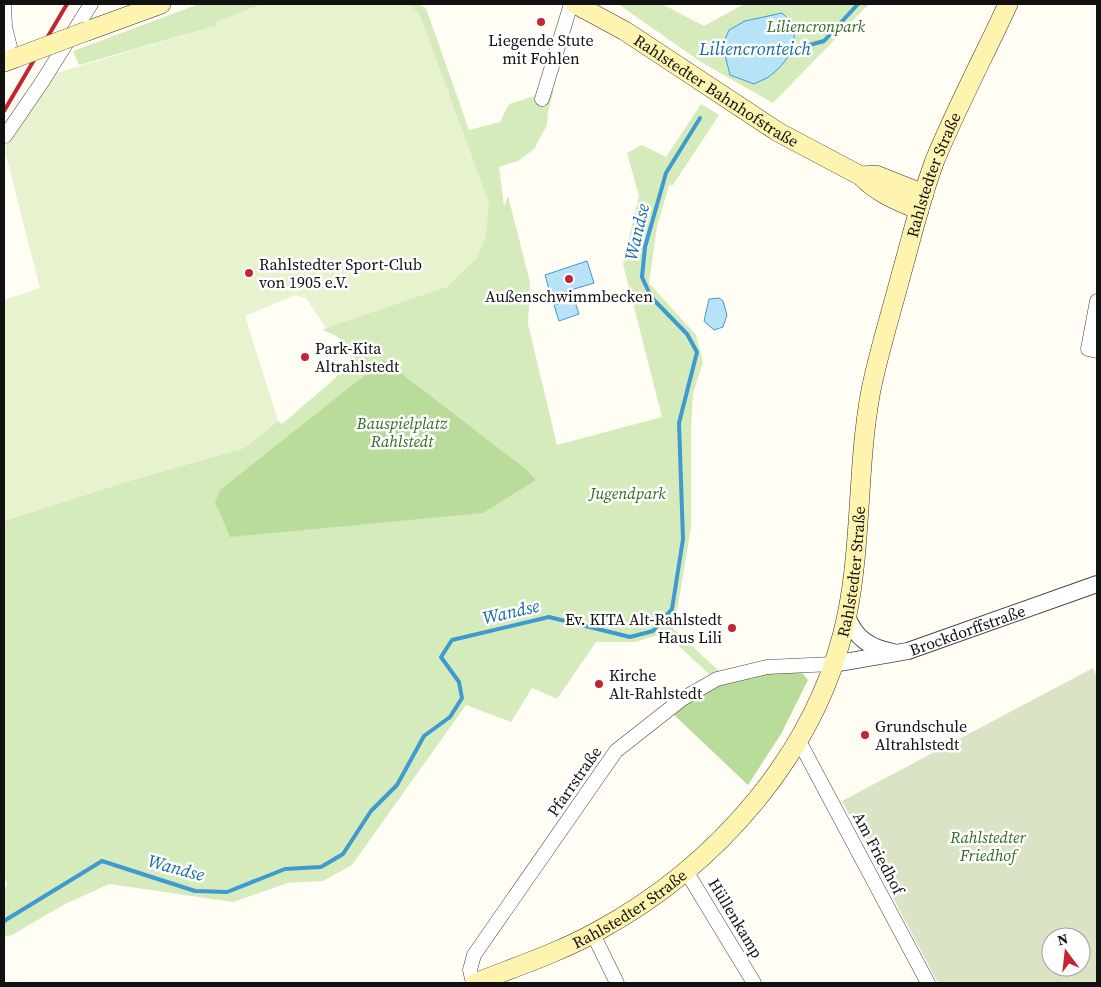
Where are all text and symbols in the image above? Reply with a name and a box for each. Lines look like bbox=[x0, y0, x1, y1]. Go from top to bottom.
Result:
park label: Liliencronpark bbox=[766, 15, 866, 37]
marker: Liegende Stute mit Fohlen bbox=[535, 16, 547, 28]
place label: Liegende Stute mit Fohlen bbox=[488, 29, 594, 69]
street label: Rahlstedter Bahnhofstraße bbox=[630, 29, 803, 152]
water label: Liliencronteich bbox=[698, 36, 811, 61]
street label: Rahlstedter Straße bbox=[901, 108, 966, 240]
water label: Wandse bbox=[618, 200, 655, 263]
place label: Rahlstedter Sport-Club von 1905 e.V. bbox=[259, 253, 422, 293]
marker: Rahlstedter Sport-Club von 1905 e.V. bbox=[243, 267, 255, 279]
marker: Außenschwimmbecken bbox=[563, 273, 575, 285]
place label: Außenschwimmbecken bbox=[485, 285, 653, 307]
place label: Park-Kita Altrahlstedt bbox=[315, 337, 400, 377]
marker: Park-Kita Altrahlstedt bbox=[299, 351, 311, 363]
park label: Bauspielplatz Rahlstedt bbox=[356, 412, 448, 452]
park label: Jugendpark bbox=[588, 482, 666, 504]
street label: Rahlstedter Straße bbox=[831, 505, 870, 639]
water label: Wandse bbox=[480, 593, 542, 630]
street label: Brockdorffstraße bbox=[906, 599, 1028, 661]
place label: Ev. KITA Alt-Rahlstedt Haus Lili bbox=[565, 608, 723, 648]
marker: Ev. KITA Alt-Rahlstedt Haus Lili bbox=[726, 622, 738, 634]
place label: Kirche Alt-Rahlstedt bbox=[609, 664, 703, 704]
marker: Kirche Alt-Rahlstedt bbox=[593, 678, 605, 690]
place label: Grundschule Altrahlstedt bbox=[875, 715, 967, 755]
marker: Grundschule Altrahlstedt bbox=[859, 729, 871, 741]
street label: Pfarrstraße bbox=[542, 741, 606, 821]
street label: Am Friedhof bbox=[848, 808, 911, 899]
park label: Rahlstedter Friedhof bbox=[949, 826, 1026, 866]
water label: Wandse bbox=[145, 848, 208, 887]
street label: Rahlstedter Straße bbox=[569, 864, 691, 953]
street label: Hüllenkamp bbox=[704, 874, 768, 962]
north arrow bbox=[1041, 927, 1091, 977]
text: N bbox=[1055, 928, 1070, 950]

